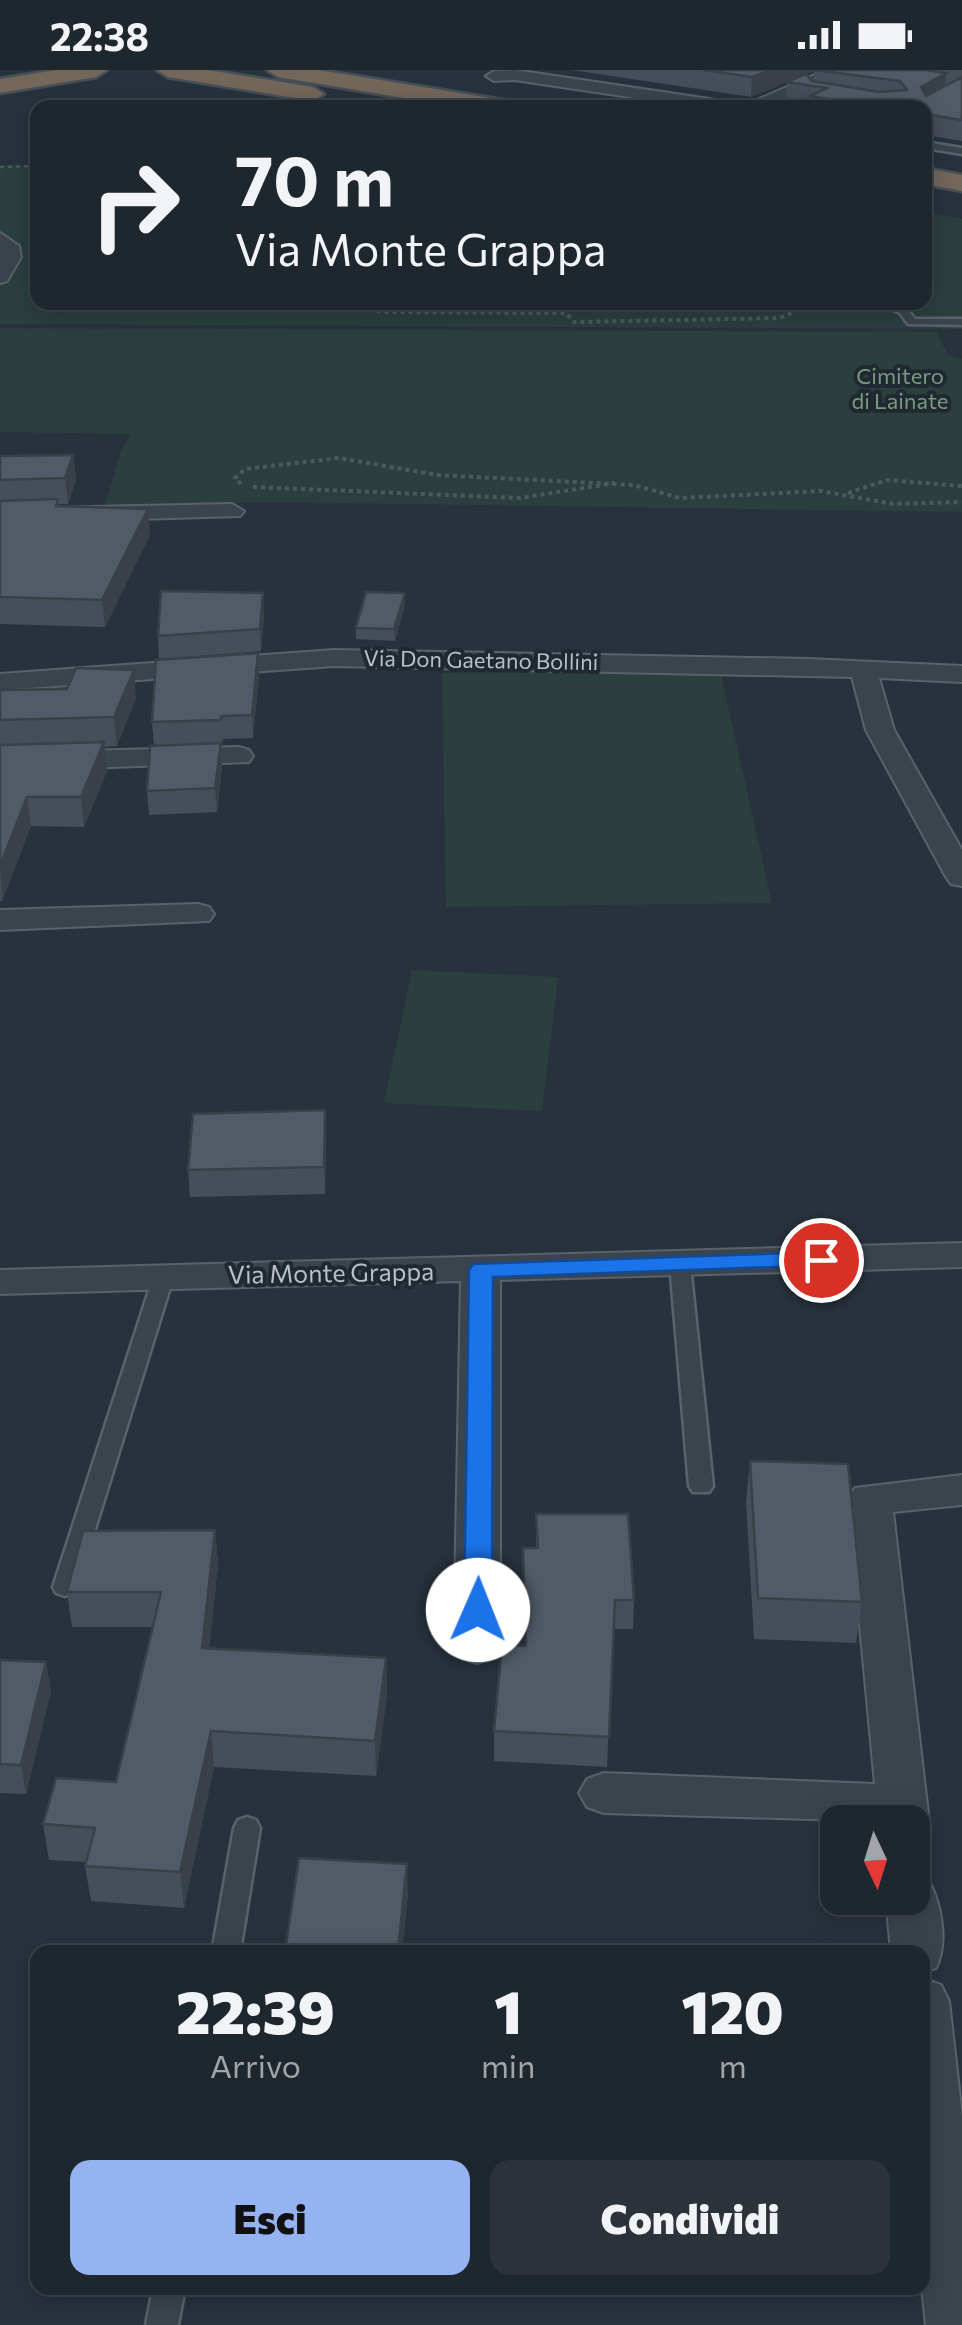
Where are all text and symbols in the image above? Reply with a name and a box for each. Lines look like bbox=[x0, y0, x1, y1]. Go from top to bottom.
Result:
text: 22:38 bbox=[50, 12, 149, 59]
text: 70 m bbox=[235, 135, 394, 220]
icon: right bbox=[70, 140, 200, 270]
text: Via Monte Grappa bbox=[235, 220, 607, 275]
park label: Cimitero di Lainate bbox=[852, 362, 948, 414]
street label: Via Don Gaetano Bollini bbox=[363, 644, 599, 675]
pin bbox=[779, 1218, 864, 1303]
icon: arrive bbox=[794, 1233, 849, 1288]
street label: Via Monte Grappa bbox=[228, 1255, 434, 1289]
position arrow bbox=[426, 1558, 530, 1662]
north arrow bbox=[820, 1805, 930, 1915]
map controls bbox=[820, 1805, 930, 1915]
text: 22:39 bbox=[176, 1973, 335, 2046]
text: 1 bbox=[494, 1973, 522, 2046]
text: 120 bbox=[681, 1973, 784, 2046]
text: Arrivo bbox=[210, 2045, 301, 2085]
text: min bbox=[481, 2045, 535, 2085]
text: m bbox=[719, 2045, 747, 2085]
button: Esci bbox=[70, 2160, 470, 2275]
button: Condividi bbox=[490, 2160, 890, 2275]

